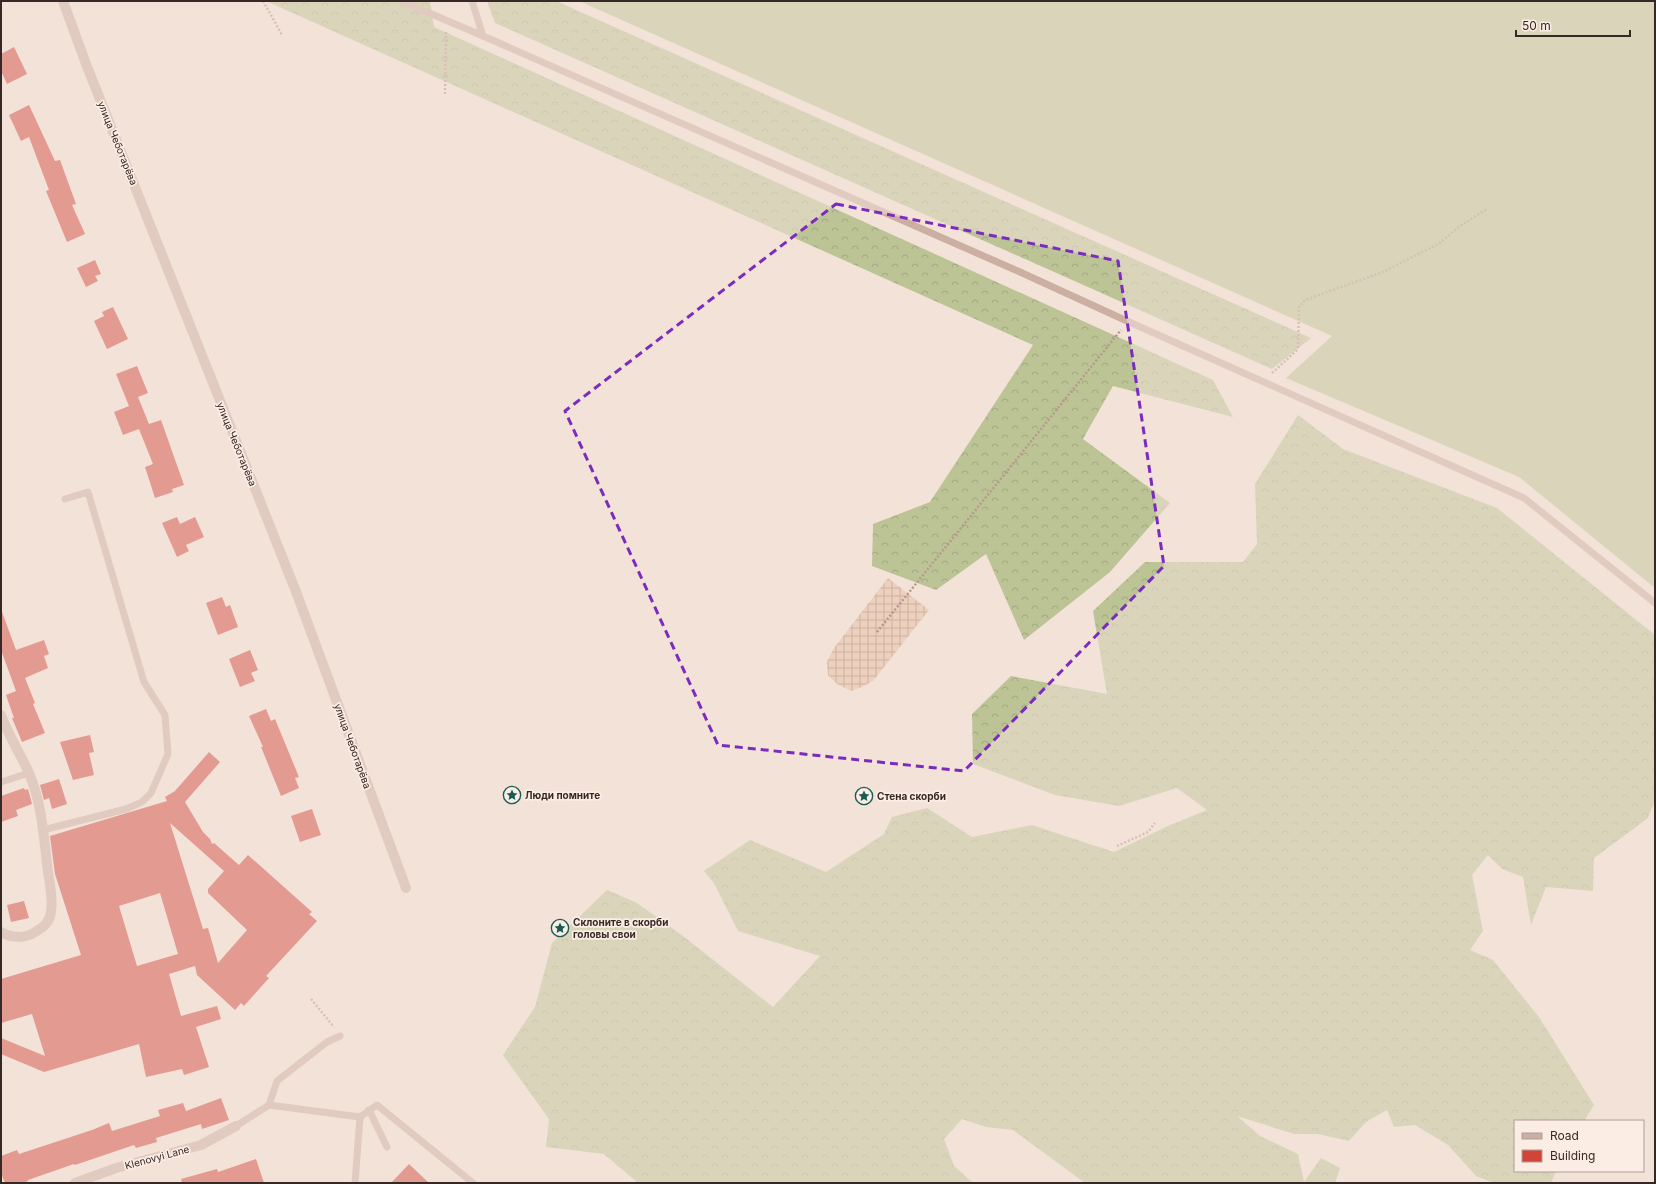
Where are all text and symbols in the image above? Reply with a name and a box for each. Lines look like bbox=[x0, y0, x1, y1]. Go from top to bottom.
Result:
scale bar bbox=[1516, 12, 1630, 38]
text: 50 m bbox=[1522, 18, 1551, 33]
street label: улица Чеботарёва bbox=[96, 99, 140, 187]
street label: улица Чеботарёва bbox=[215, 400, 259, 488]
street label: улица Чеботарёва bbox=[332, 702, 374, 790]
place icon: Люди помните bbox=[502, 785, 522, 805]
place icon: Стена скорби bbox=[854, 786, 874, 806]
place label: Люди помните bbox=[525, 789, 600, 801]
place label: Стена скорби bbox=[877, 790, 946, 802]
place label: Склоните в скорби головы свои bbox=[573, 916, 668, 940]
place icon: Склоните в скорби головы свои bbox=[550, 918, 570, 938]
legend bbox=[1514, 1120, 1644, 1172]
text: Road bbox=[1550, 1128, 1579, 1143]
street label: Klenovyi Lane bbox=[123, 1143, 191, 1171]
text: Building bbox=[1550, 1148, 1595, 1163]

